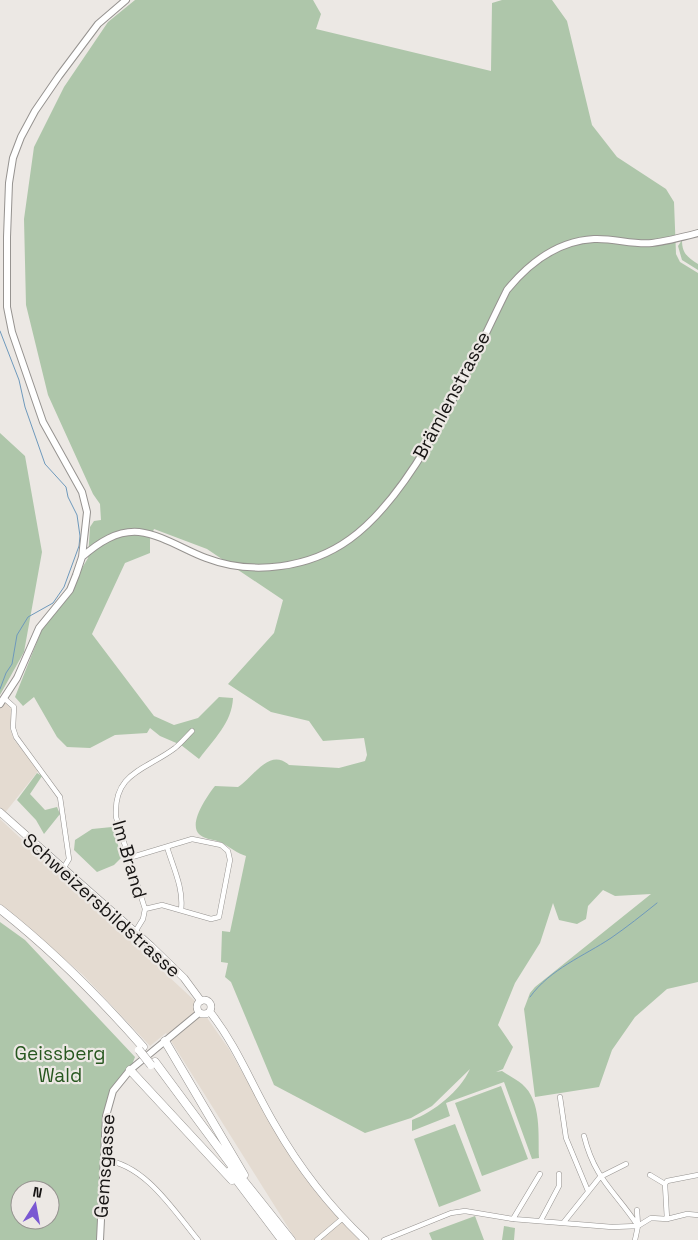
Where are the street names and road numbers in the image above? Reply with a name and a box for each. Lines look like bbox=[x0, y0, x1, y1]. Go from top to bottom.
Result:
street label: Brämlenstrasse bbox=[407, 327, 496, 464]
street label: Im Brand bbox=[106, 817, 153, 901]
street label: Schweizersbildstrasse bbox=[17, 828, 186, 983]
street label: Gemsgasse bbox=[88, 1113, 121, 1219]

